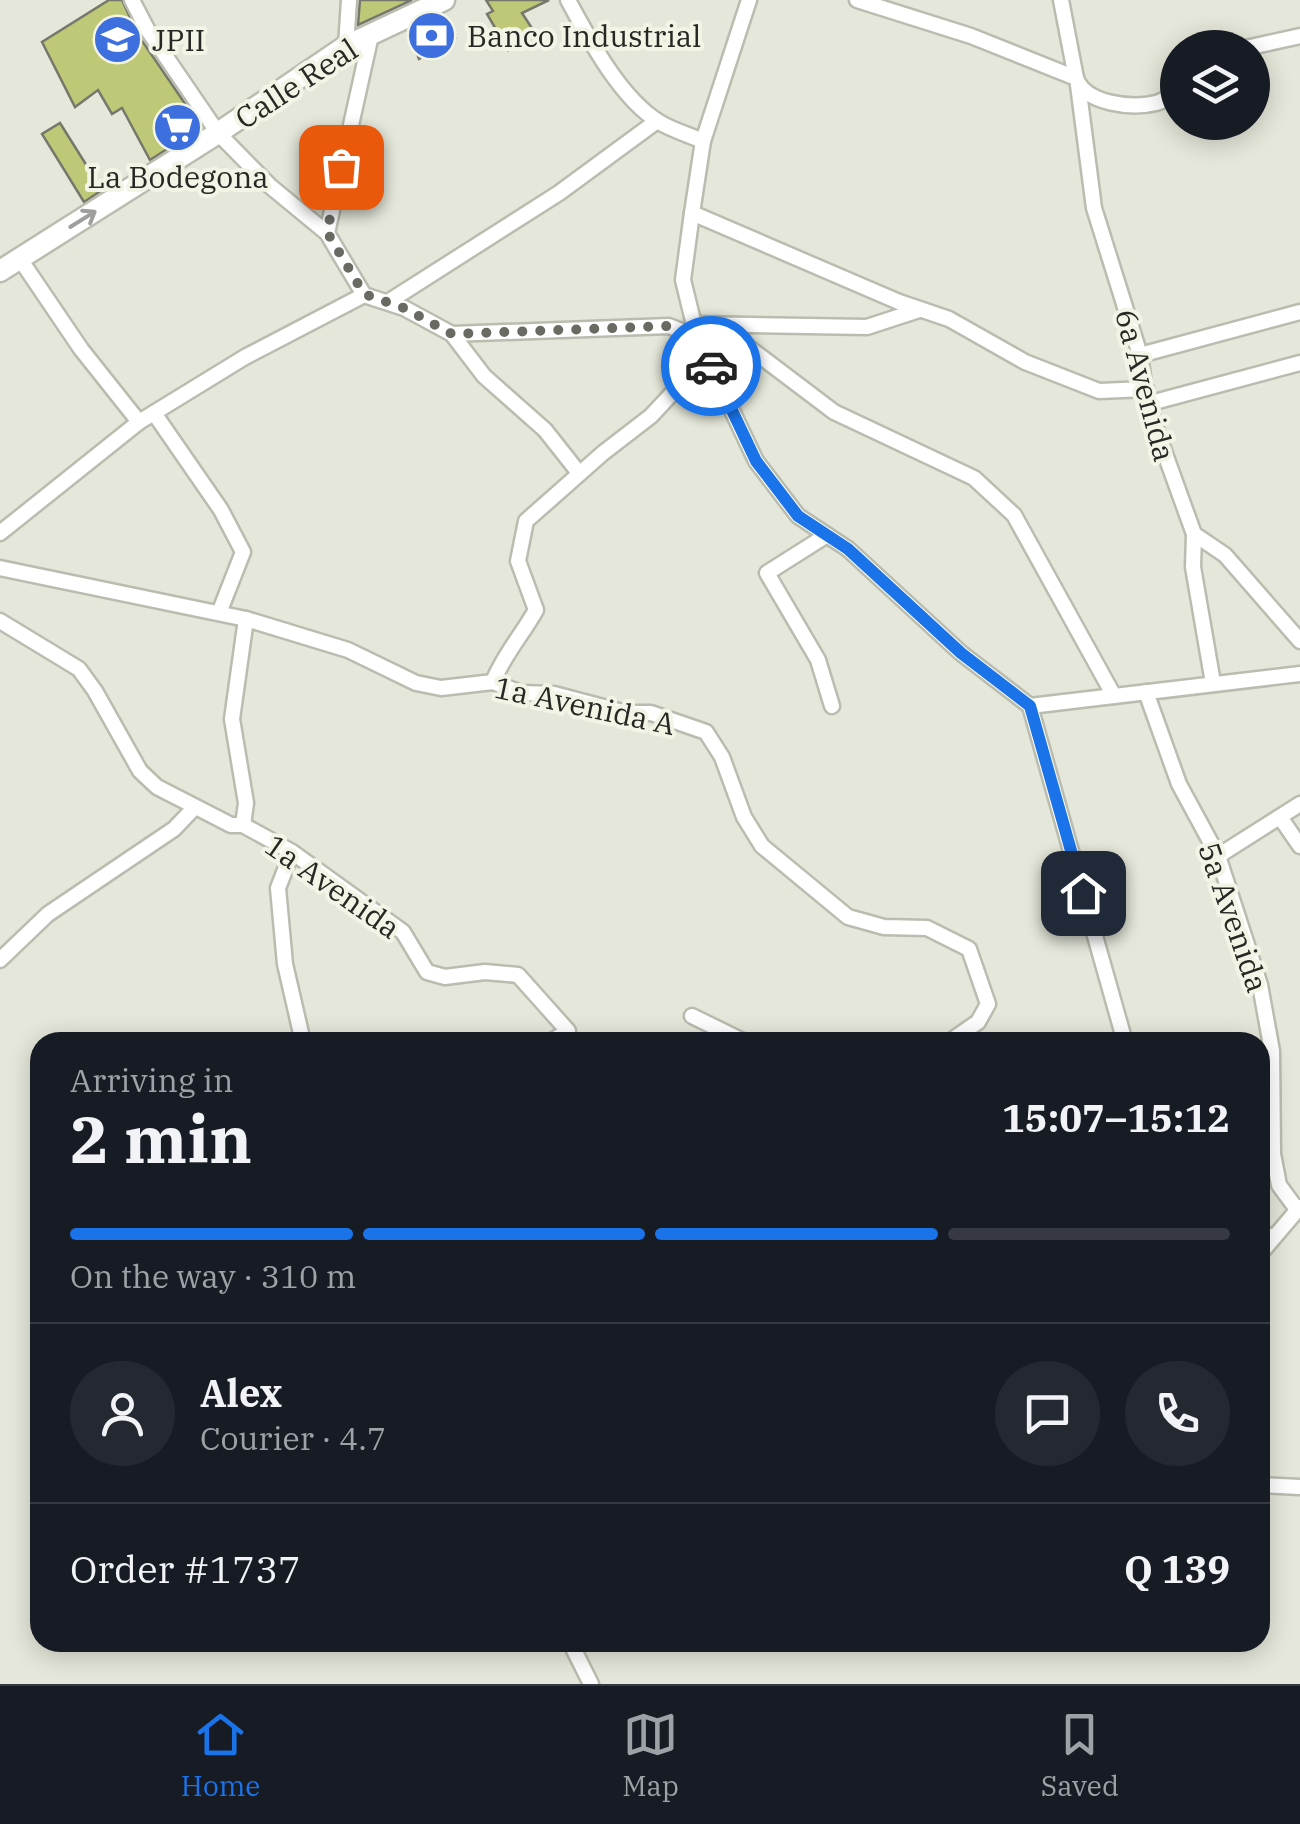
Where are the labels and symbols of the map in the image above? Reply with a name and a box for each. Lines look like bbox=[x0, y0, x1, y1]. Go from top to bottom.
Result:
bank icon: Banco Industrial bbox=[406, 9, 458, 61]
school or university icon: JPII bbox=[91, 13, 143, 65]
place label: Banco Industrial bbox=[467, 16, 701, 55]
place label: JPII bbox=[152, 20, 205, 59]
street label: Calle Real bbox=[227, 29, 365, 137]
supermarket icon: La Bodegona bbox=[152, 101, 204, 153]
pin bbox=[299, 125, 384, 210]
place label: La Bodegona bbox=[87, 157, 269, 196]
one-way arrow bbox=[68, 209, 97, 230]
street label: 6a Avenida bbox=[1107, 305, 1185, 465]
courier bbox=[661, 316, 761, 416]
street label: 1a Avenida A bbox=[491, 667, 679, 743]
street label: 1a Avenida bbox=[258, 825, 408, 947]
street label: 5a Avenida bbox=[1190, 837, 1278, 997]
pin bbox=[1041, 851, 1126, 936]

